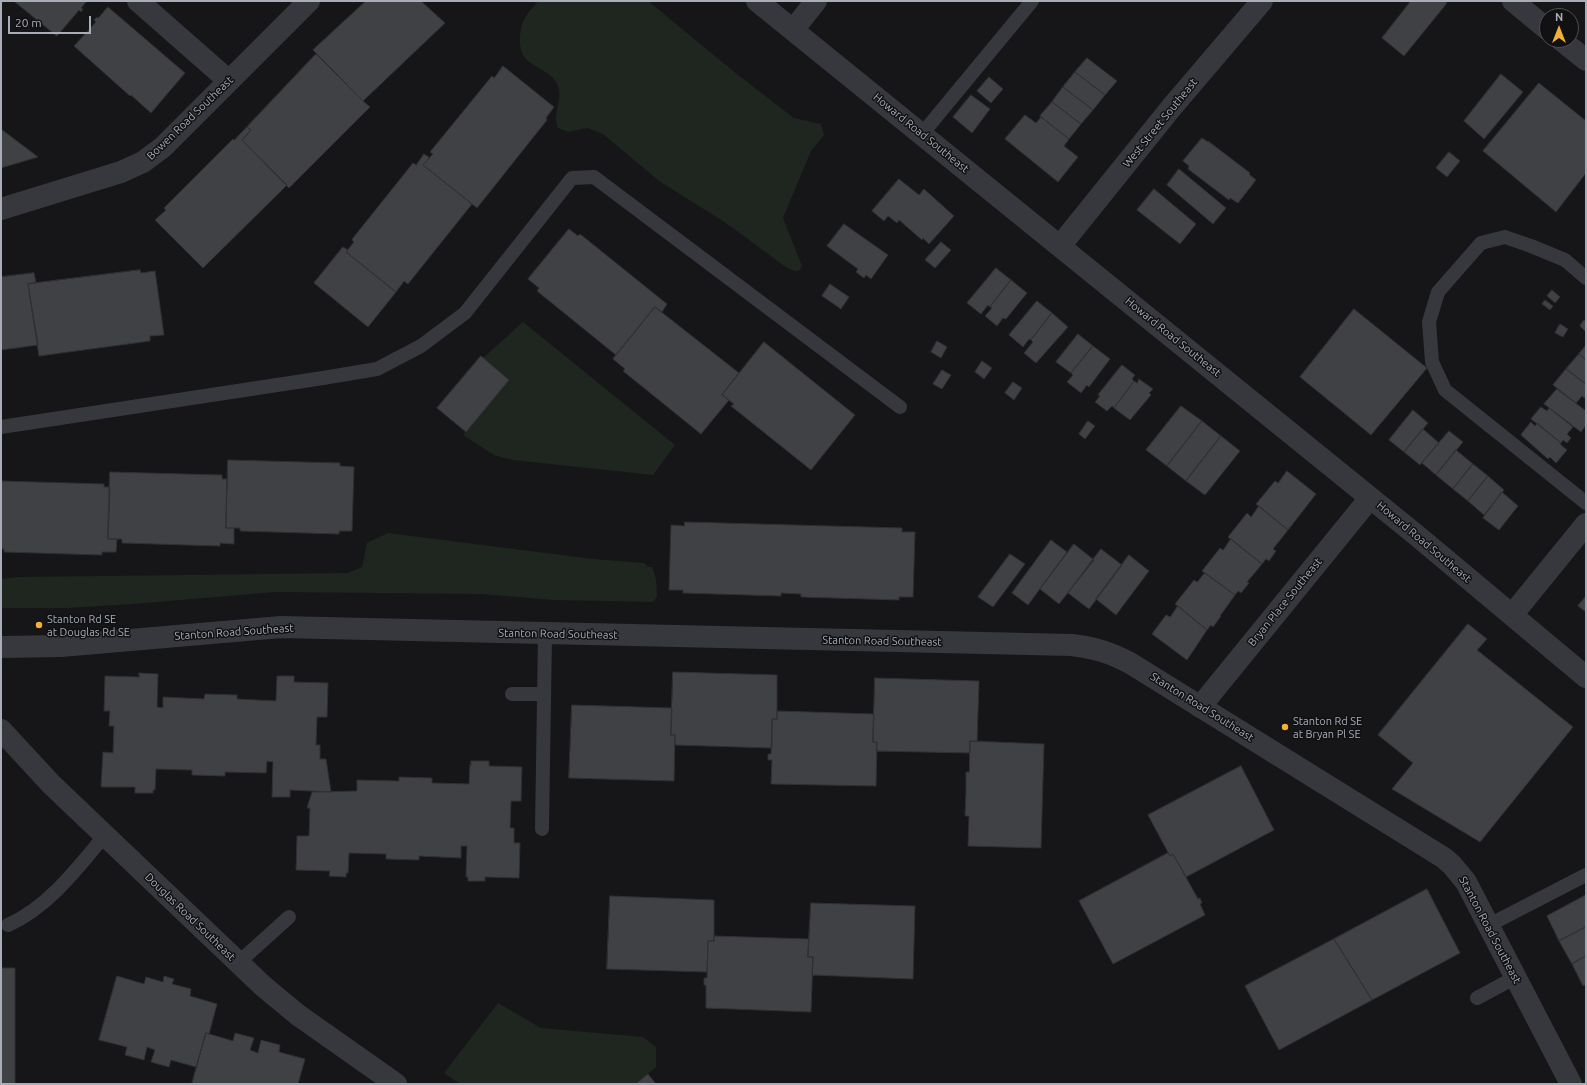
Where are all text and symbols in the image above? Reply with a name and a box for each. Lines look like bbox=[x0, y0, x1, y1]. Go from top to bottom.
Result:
scale bar bbox=[10, 8, 93, 34]
north arrow bbox=[1539, 8, 1579, 48]
text: N bbox=[1555, 11, 1563, 23]
text: 20 m bbox=[15, 16, 42, 29]
street label: Bowen Road Southeast bbox=[144, 73, 236, 163]
street label: West Street Southeast bbox=[1120, 76, 1200, 170]
street label: Howard Road Southeast bbox=[871, 90, 971, 176]
street label: Howard Road Southeast bbox=[1123, 294, 1223, 380]
street label: Howard Road Southeast bbox=[1374, 499, 1474, 585]
street label: Bryan Place Southeast bbox=[1245, 555, 1325, 649]
place label: Stanton Rd SE at Douglas Rd SE bbox=[47, 612, 130, 638]
marker: Stanton Rd SE at Douglas Rd SE bbox=[34, 620, 44, 630]
street label: Stanton Road Southeast bbox=[174, 621, 294, 643]
street label: Stanton Road Southeast bbox=[498, 626, 618, 642]
street label: Stanton Road Southeast bbox=[822, 633, 942, 649]
street label: Stanton Road Southeast bbox=[1148, 670, 1256, 744]
place label: Stanton Rd SE at Bryan Pl SE bbox=[1293, 714, 1362, 740]
marker: Stanton Rd SE at Bryan Pl SE bbox=[1280, 722, 1290, 732]
street label: Douglas Road Southeast bbox=[142, 870, 238, 964]
street label: Stanton Road Southeast bbox=[1456, 874, 1524, 986]

